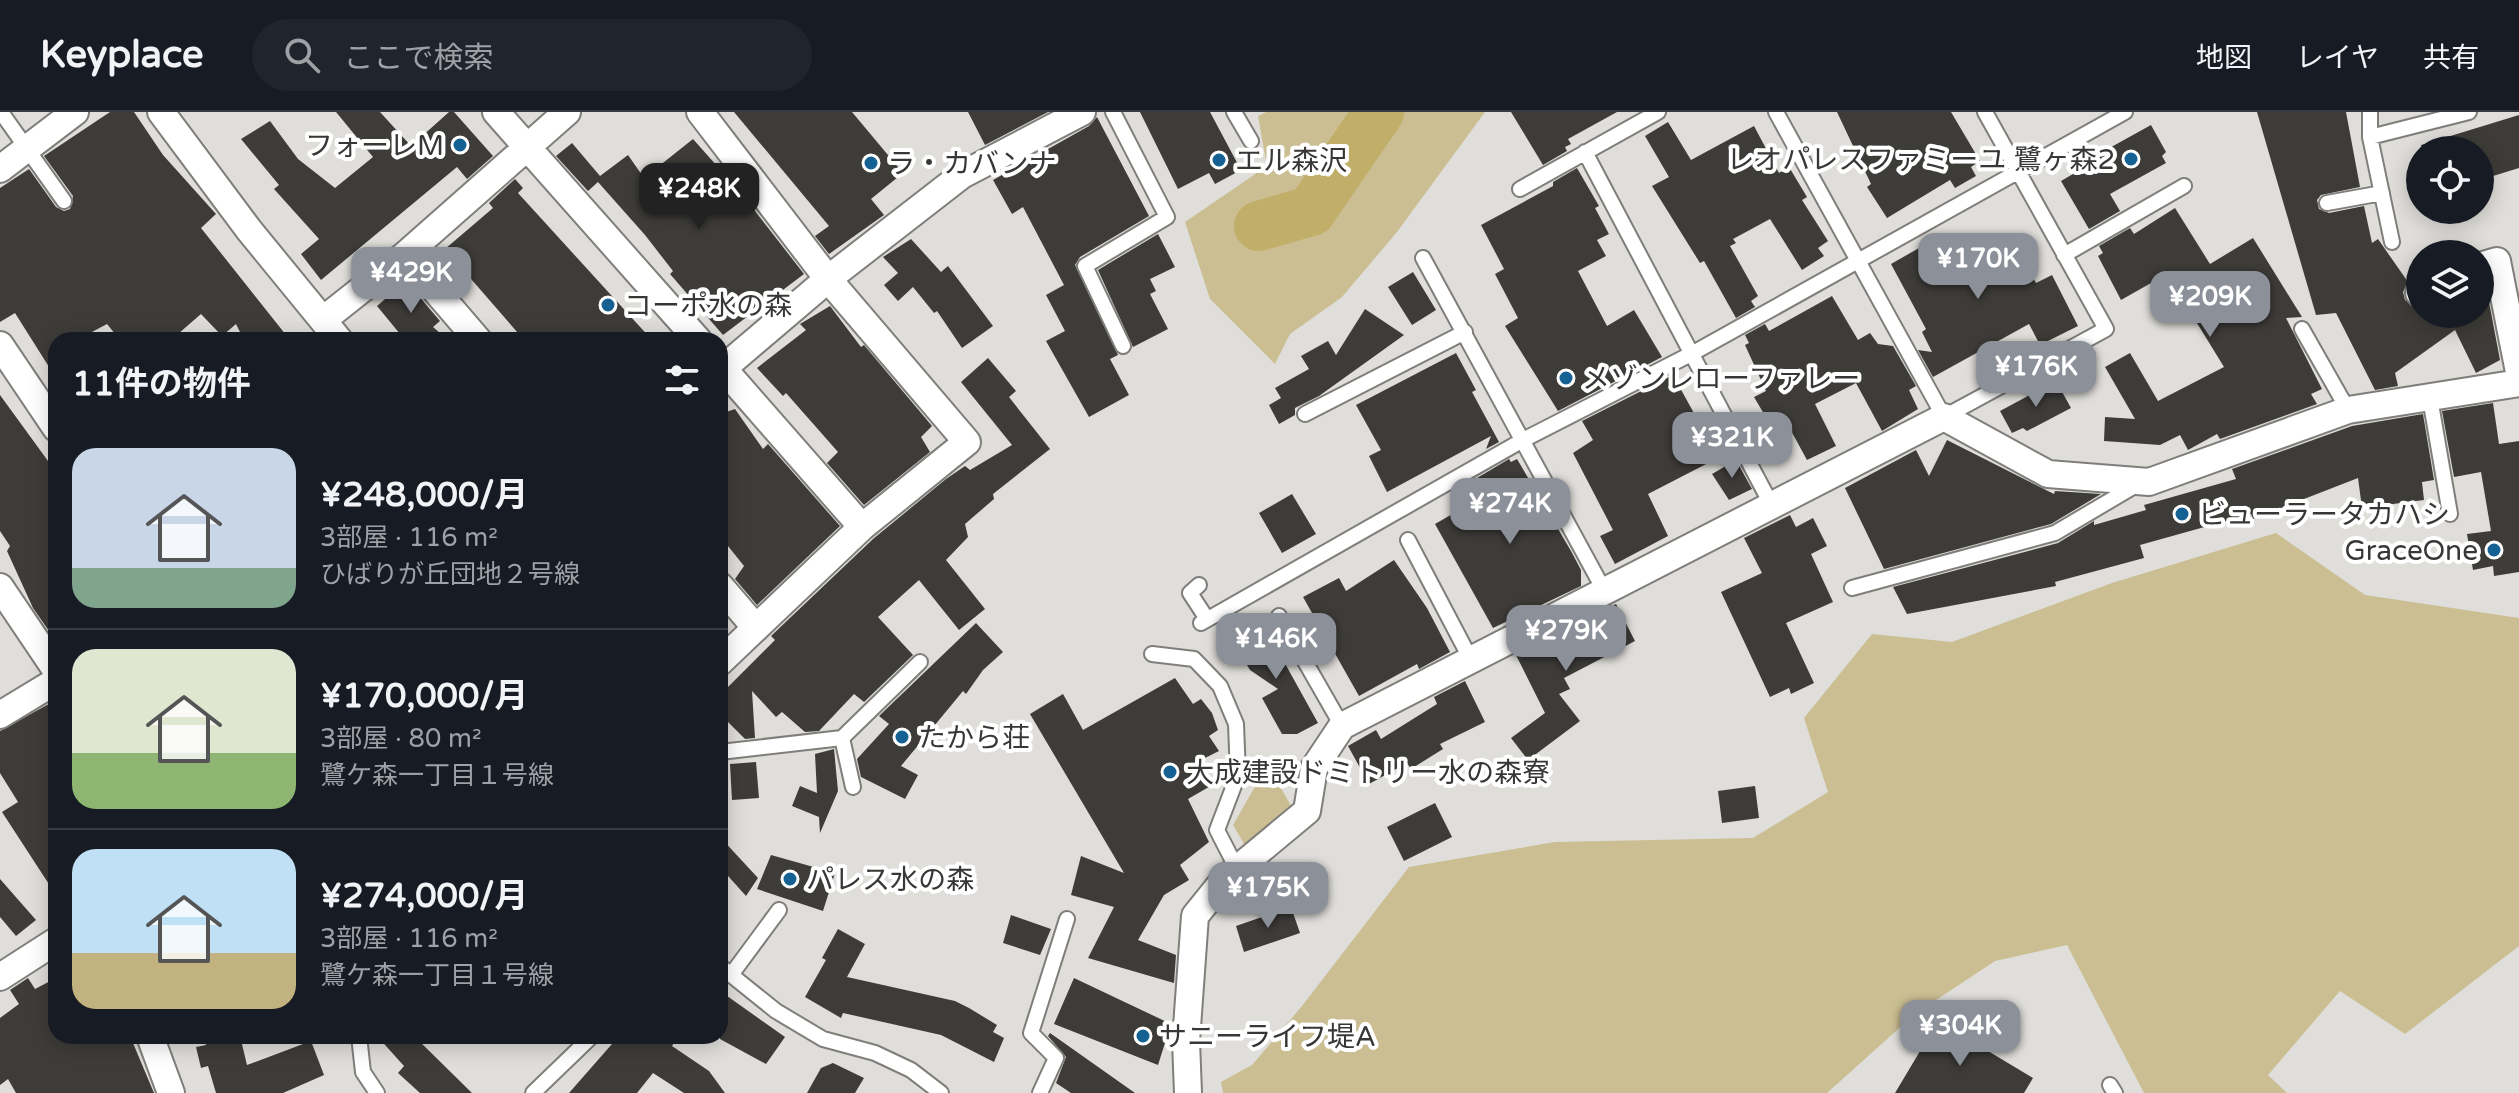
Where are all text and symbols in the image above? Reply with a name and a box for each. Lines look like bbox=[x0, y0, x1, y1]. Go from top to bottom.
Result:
search box bbox=[252, 19, 812, 91]
text: Keyplace bbox=[40, 32, 204, 78]
icon: search bbox=[280, 33, 324, 77]
text: ここで検索 bbox=[344, 40, 494, 77]
text: 地図 bbox=[2196, 41, 2252, 75]
text: レイヤ bbox=[2296, 41, 2379, 75]
text: 共有 bbox=[2423, 41, 2479, 75]
place label: フォーレM bbox=[305, 129, 444, 163]
marker: フォーレM bbox=[451, 136, 469, 154]
map controls bbox=[2406, 136, 2494, 328]
button: locate bbox=[2406, 136, 2494, 224]
place label: レオパレスファミーユ 鷺ヶ森2 bbox=[1726, 143, 2115, 177]
place label: エル森沢 bbox=[1235, 144, 1347, 178]
place label: ラ・カバンナ bbox=[887, 147, 1056, 181]
marker: レオパレスファミーユ 鷺ヶ森2 bbox=[2122, 150, 2140, 168]
marker: エル森沢 bbox=[1210, 151, 1228, 169]
marker: ラ・カバンナ bbox=[862, 154, 880, 172]
pin: ¥248K bbox=[643, 163, 755, 231]
text: ¥248K bbox=[657, 173, 741, 204]
pin: ¥170K bbox=[1922, 233, 2034, 301]
button: layers bbox=[2406, 240, 2494, 328]
text: ¥170K bbox=[1936, 243, 2020, 274]
pin: ¥429K bbox=[355, 247, 467, 315]
text: ¥429K bbox=[369, 257, 453, 288]
pin: ¥209K bbox=[2154, 271, 2266, 339]
text: ¥209K bbox=[2168, 281, 2252, 312]
place label: コーポ水の森 bbox=[624, 289, 792, 323]
marker: コーポ水の森 bbox=[599, 296, 617, 314]
pin: ¥176K bbox=[1980, 341, 2092, 409]
text: ¥176K bbox=[1994, 351, 2078, 382]
icon: filters bbox=[660, 358, 704, 402]
place label: メゾンレローファレー bbox=[1582, 362, 1860, 396]
text: 11件の物件 bbox=[72, 364, 251, 405]
marker: メゾンレローファレー bbox=[1557, 369, 1575, 387]
pin: ¥321K bbox=[1676, 412, 1788, 480]
text: ¥321K bbox=[1690, 422, 1774, 453]
text: ¥248,000/月 bbox=[320, 475, 528, 516]
pin: ¥274K bbox=[1454, 478, 1566, 546]
icon: home bbox=[136, 480, 232, 576]
text: ¥274K bbox=[1468, 488, 1552, 519]
place label: ビューラータカハシ bbox=[2198, 498, 2450, 532]
marker: ビューラータカハシ bbox=[2173, 505, 2191, 523]
text: 3部屋 · 116 m² bbox=[320, 522, 498, 553]
place label: GraceOne bbox=[2344, 534, 2478, 568]
marker: GraceOne bbox=[2485, 541, 2503, 559]
text: ひばりが丘団地２号線 bbox=[320, 559, 580, 590]
pin: ¥279K bbox=[1510, 605, 1622, 673]
pin: ¥146K bbox=[1220, 613, 1332, 681]
text: ¥279K bbox=[1524, 615, 1608, 646]
text: ¥146K bbox=[1234, 623, 1318, 654]
text: ¥170,000/月 bbox=[320, 676, 528, 717]
icon: home bbox=[136, 681, 232, 777]
place label: たから荘 bbox=[918, 721, 1030, 755]
text: 3部屋 · 80 m² bbox=[320, 723, 482, 754]
marker: たから荘 bbox=[893, 728, 911, 746]
place label: 大成建設ドミトリー水の森寮 bbox=[1186, 756, 1550, 790]
text: 鷺ケ森一丁目１号線 bbox=[320, 760, 554, 791]
marker: 大成建設ドミトリー水の森寮 bbox=[1161, 763, 1179, 781]
pin: ¥175K bbox=[1212, 862, 1324, 930]
place label: パレス水の森 bbox=[806, 863, 974, 897]
marker: パレス水の森 bbox=[781, 870, 799, 888]
text: ¥175K bbox=[1226, 872, 1310, 903]
text: ¥274,000/月 bbox=[320, 876, 528, 917]
icon: home bbox=[136, 881, 232, 977]
text: 3部屋 · 116 m² bbox=[320, 923, 498, 954]
text: 鷺ケ森一丁目１号線 bbox=[320, 960, 554, 991]
pin: ¥304K bbox=[1904, 1000, 2016, 1068]
text: ¥304K bbox=[1918, 1010, 2002, 1041]
place label: サニーライフ堤A bbox=[1159, 1020, 1376, 1054]
marker: サニーライフ堤A bbox=[1134, 1027, 1152, 1045]

